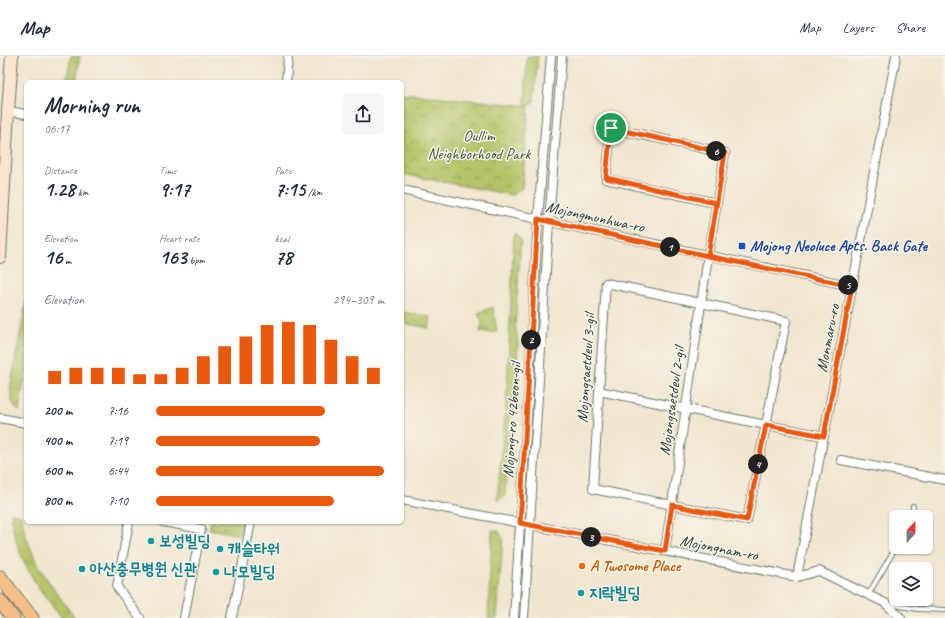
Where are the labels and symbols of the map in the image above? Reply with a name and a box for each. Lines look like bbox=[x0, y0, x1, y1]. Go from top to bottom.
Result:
pin bbox=[594, 111, 628, 145]
park label: Oullim Neighborhood Park bbox=[428, 126, 532, 164]
pin: 6 bbox=[706, 141, 726, 161]
street label: Mojongmunhwa-ro bbox=[544, 197, 647, 237]
place label: Mojong Neoluce Apts. Back Gate bbox=[750, 236, 929, 256]
pin: 1 bbox=[660, 237, 680, 257]
marker: Mojong Neoluce Apts. Back Gate bbox=[737, 241, 747, 251]
pin: 5 bbox=[838, 275, 858, 295]
street label: Monmaru-ro bbox=[812, 301, 845, 374]
street label: Mojongsaetdeul 3-gil bbox=[572, 309, 600, 423]
pin: 2 bbox=[521, 330, 541, 350]
street label: Mojongsaetdeul 2-gil bbox=[654, 342, 690, 457]
street label: Mojong-ro 42beon-gil bbox=[498, 358, 526, 478]
pin: 4 bbox=[748, 454, 768, 474]
north arrow bbox=[889, 510, 933, 554]
pin: 3 bbox=[581, 527, 601, 547]
place label: 보성빌딩 bbox=[159, 531, 211, 551]
street label: Mojongnam-ro bbox=[678, 531, 761, 566]
marker: 보성빌딩 bbox=[146, 536, 156, 546]
place label: 캐슬타워 bbox=[228, 539, 280, 559]
marker: 캐슬타워 bbox=[215, 544, 225, 554]
place label: A Twosome Place bbox=[590, 556, 682, 576]
place label: 아산충무병원 신관 bbox=[89, 559, 197, 579]
marker: A Twosome Place bbox=[577, 561, 587, 571]
place label: 나모빌딩 bbox=[224, 562, 276, 582]
marker: 아산충무병원 신관 bbox=[77, 564, 87, 574]
marker: 나모빌딩 bbox=[211, 567, 221, 577]
place label: 지락빌딩 bbox=[589, 583, 641, 603]
marker: 지락빌딩 bbox=[576, 588, 586, 598]

